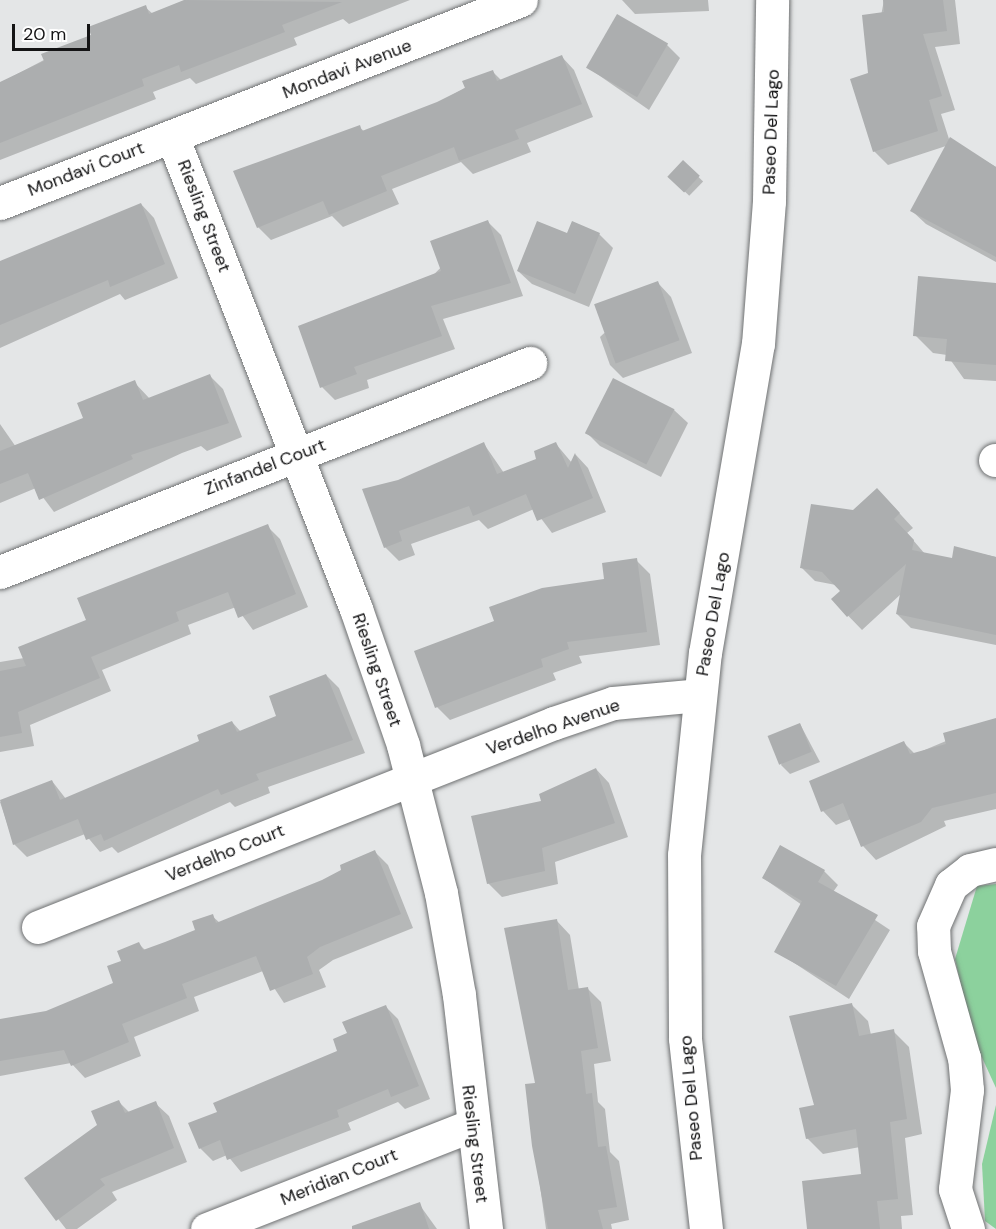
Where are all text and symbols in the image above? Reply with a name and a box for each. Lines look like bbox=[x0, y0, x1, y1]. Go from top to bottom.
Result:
scale bar bbox=[15, 12, 93, 50]
text: 20 m bbox=[23, 22, 66, 46]
street label: Mondavi Avenue bbox=[279, 34, 415, 104]
street label: Paseo Del Lago bbox=[758, 69, 784, 195]
street label: Mondavi Court bbox=[25, 137, 147, 201]
street label: Riesling Street bbox=[173, 157, 235, 275]
street label: Zinfandel Court bbox=[201, 434, 329, 500]
street label: Paseo Del Lago bbox=[691, 550, 735, 678]
street label: Riesling Street bbox=[347, 610, 407, 730]
street label: Verdelho Avenue bbox=[483, 694, 623, 760]
street label: Verdelho Court bbox=[162, 819, 288, 887]
street label: Paseo Del Lago bbox=[675, 1035, 707, 1161]
street label: Riesling Street bbox=[457, 1084, 493, 1204]
street label: Meridian Court bbox=[277, 1144, 401, 1210]

